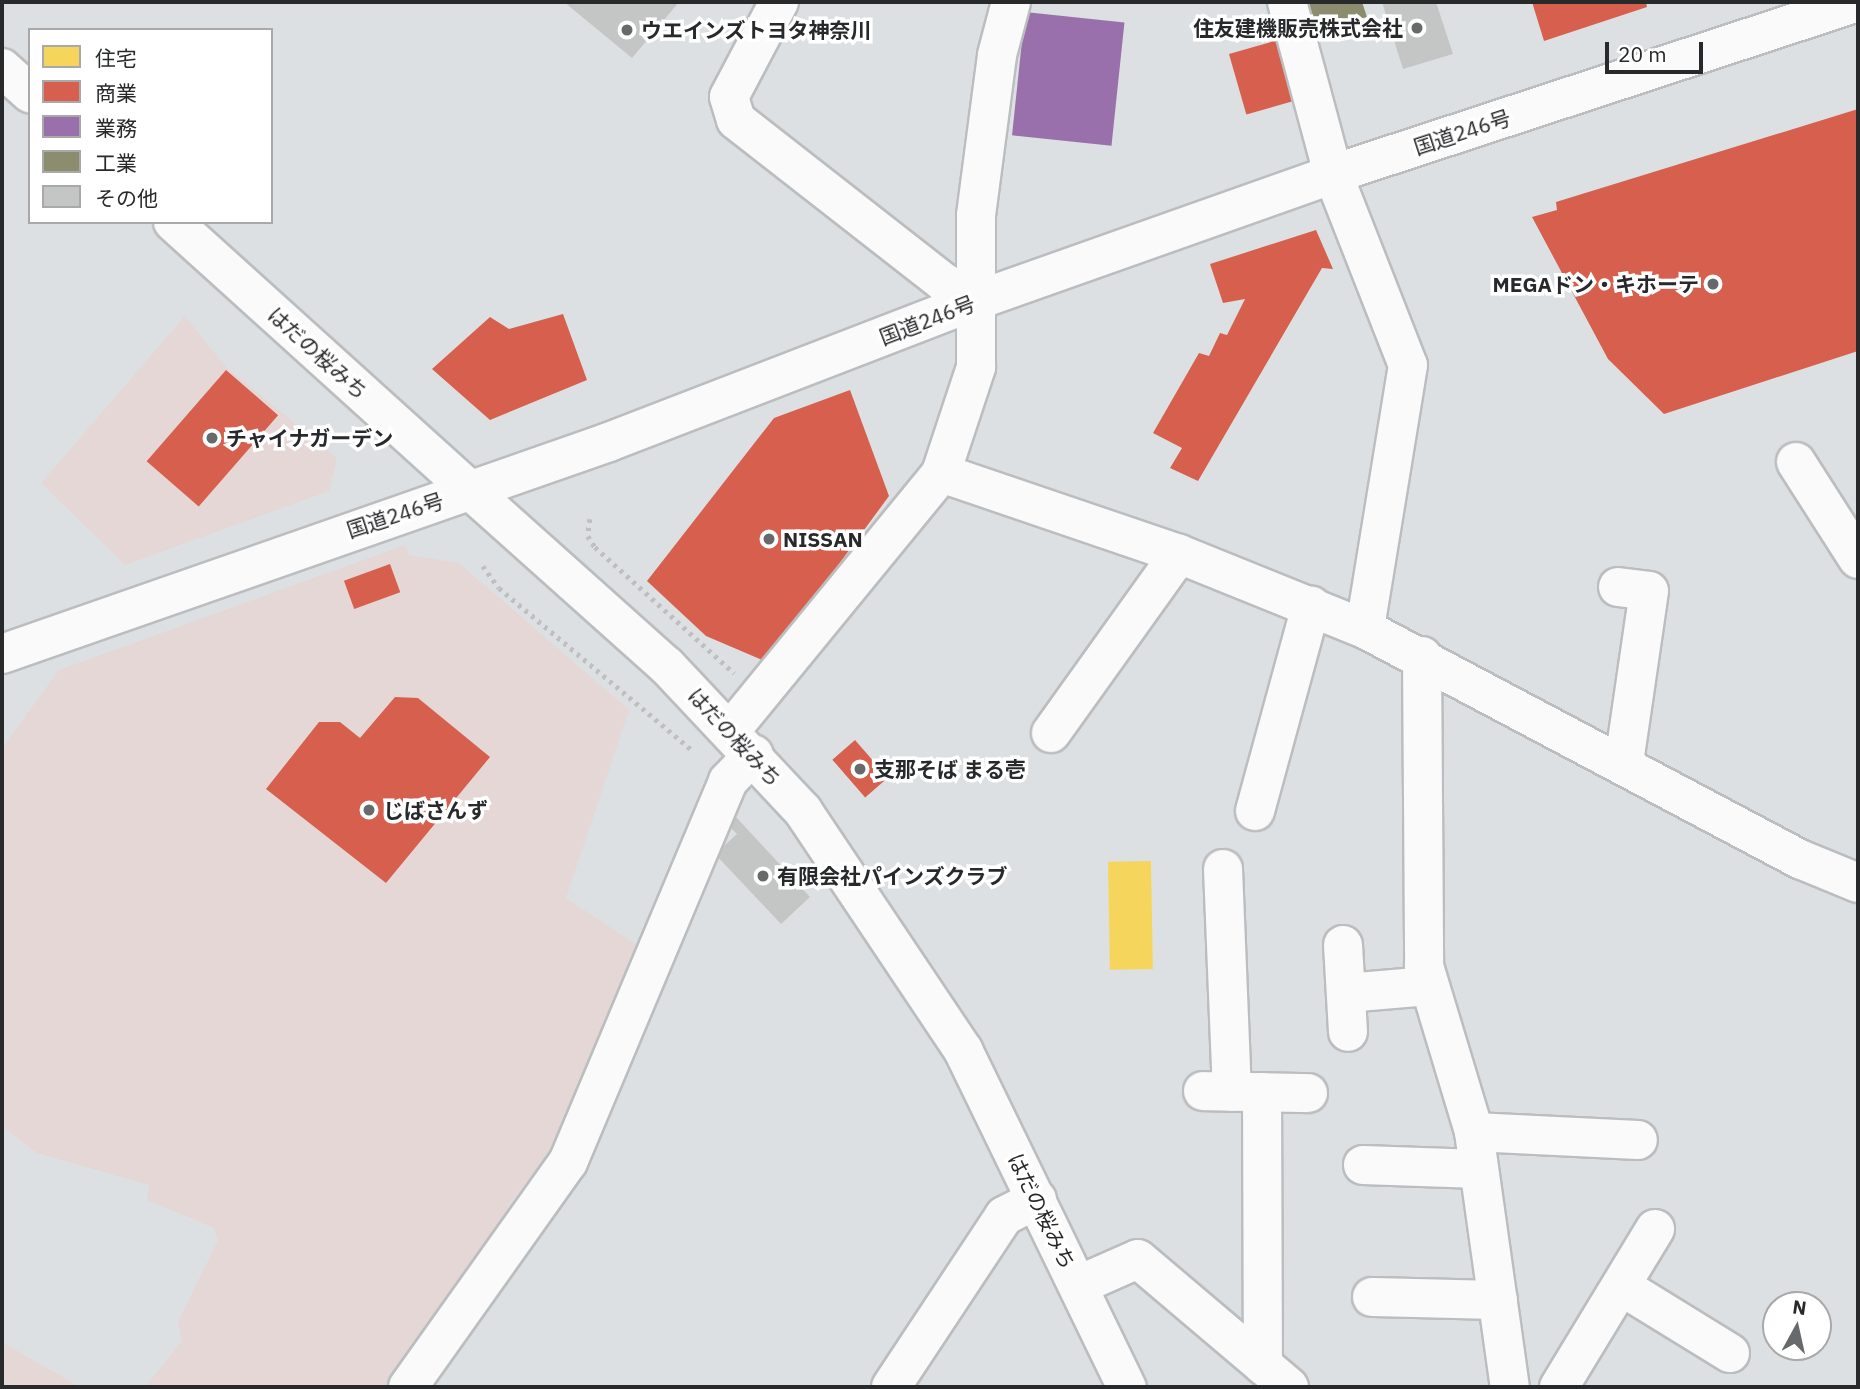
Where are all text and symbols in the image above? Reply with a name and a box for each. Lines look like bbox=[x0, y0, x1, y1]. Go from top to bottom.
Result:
place label: 住友建機販売株式会社 bbox=[1193, 15, 1403, 41]
place label: ウエインズトヨタ神奈川 bbox=[641, 17, 872, 43]
marker: 住友建機販売株式会社 bbox=[1409, 20, 1425, 36]
marker: ウエインズトヨタ神奈川 bbox=[619, 22, 635, 38]
legend bbox=[28, 28, 273, 224]
scale bar bbox=[1608, 28, 1706, 72]
text: 20 m bbox=[1618, 40, 1667, 68]
text: 住宅 bbox=[95, 44, 137, 72]
text: 商業 bbox=[95, 79, 137, 107]
street label: 国道246号 bbox=[1410, 104, 1514, 160]
text: 業務 bbox=[95, 114, 137, 142]
text: 工業 bbox=[95, 149, 137, 177]
text: その他 bbox=[95, 184, 158, 212]
place label: MEGAドン・キホーテ bbox=[1493, 271, 1699, 297]
marker: MEGAドン・キホーテ bbox=[1705, 276, 1721, 292]
street label: 国道246号 bbox=[875, 290, 979, 350]
street label: はだの桜みち bbox=[263, 301, 373, 405]
place label: チャイナガーデン bbox=[226, 425, 394, 451]
marker: チャイナガーデン bbox=[204, 430, 220, 446]
street label: 国道246号 bbox=[343, 487, 447, 543]
place label: NISSAN bbox=[783, 526, 863, 552]
marker: NISSAN bbox=[761, 531, 777, 547]
street label: はだの桜みち bbox=[683, 682, 787, 792]
place label: 支那そば まる壱 bbox=[874, 756, 1026, 782]
marker: 支那そば まる壱 bbox=[852, 761, 868, 777]
place label: じばさんず bbox=[383, 797, 488, 823]
marker: じばさんず bbox=[361, 802, 377, 818]
place label: 有限会社パインズクラブ bbox=[777, 863, 1008, 889]
marker: 有限会社パインズクラブ bbox=[755, 868, 771, 884]
street label: はだの桜みち bbox=[1003, 1149, 1081, 1273]
north arrow bbox=[1762, 1291, 1832, 1361]
text: N bbox=[1791, 1294, 1808, 1320]

